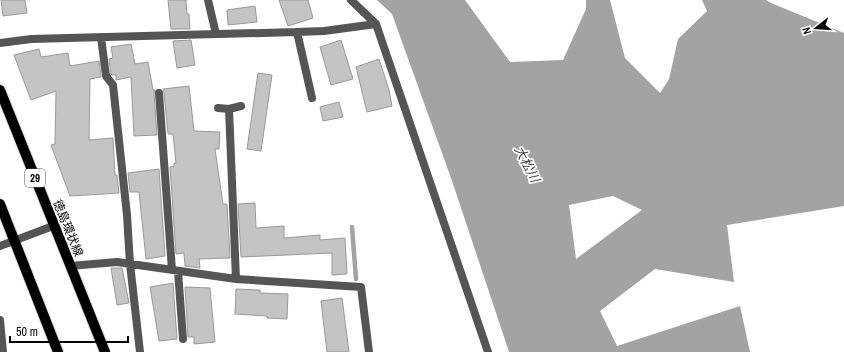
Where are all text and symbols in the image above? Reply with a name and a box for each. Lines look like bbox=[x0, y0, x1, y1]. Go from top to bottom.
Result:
north arrow bbox=[796, 8, 836, 48]
text: N bbox=[799, 26, 814, 36]
water label: 大松川 bbox=[511, 143, 544, 187]
road number: 29 bbox=[25, 169, 45, 187]
street label: 徳島環状線 bbox=[49, 197, 87, 259]
scale bar bbox=[10, 318, 128, 344]
text: 50 m bbox=[16, 324, 38, 340]

